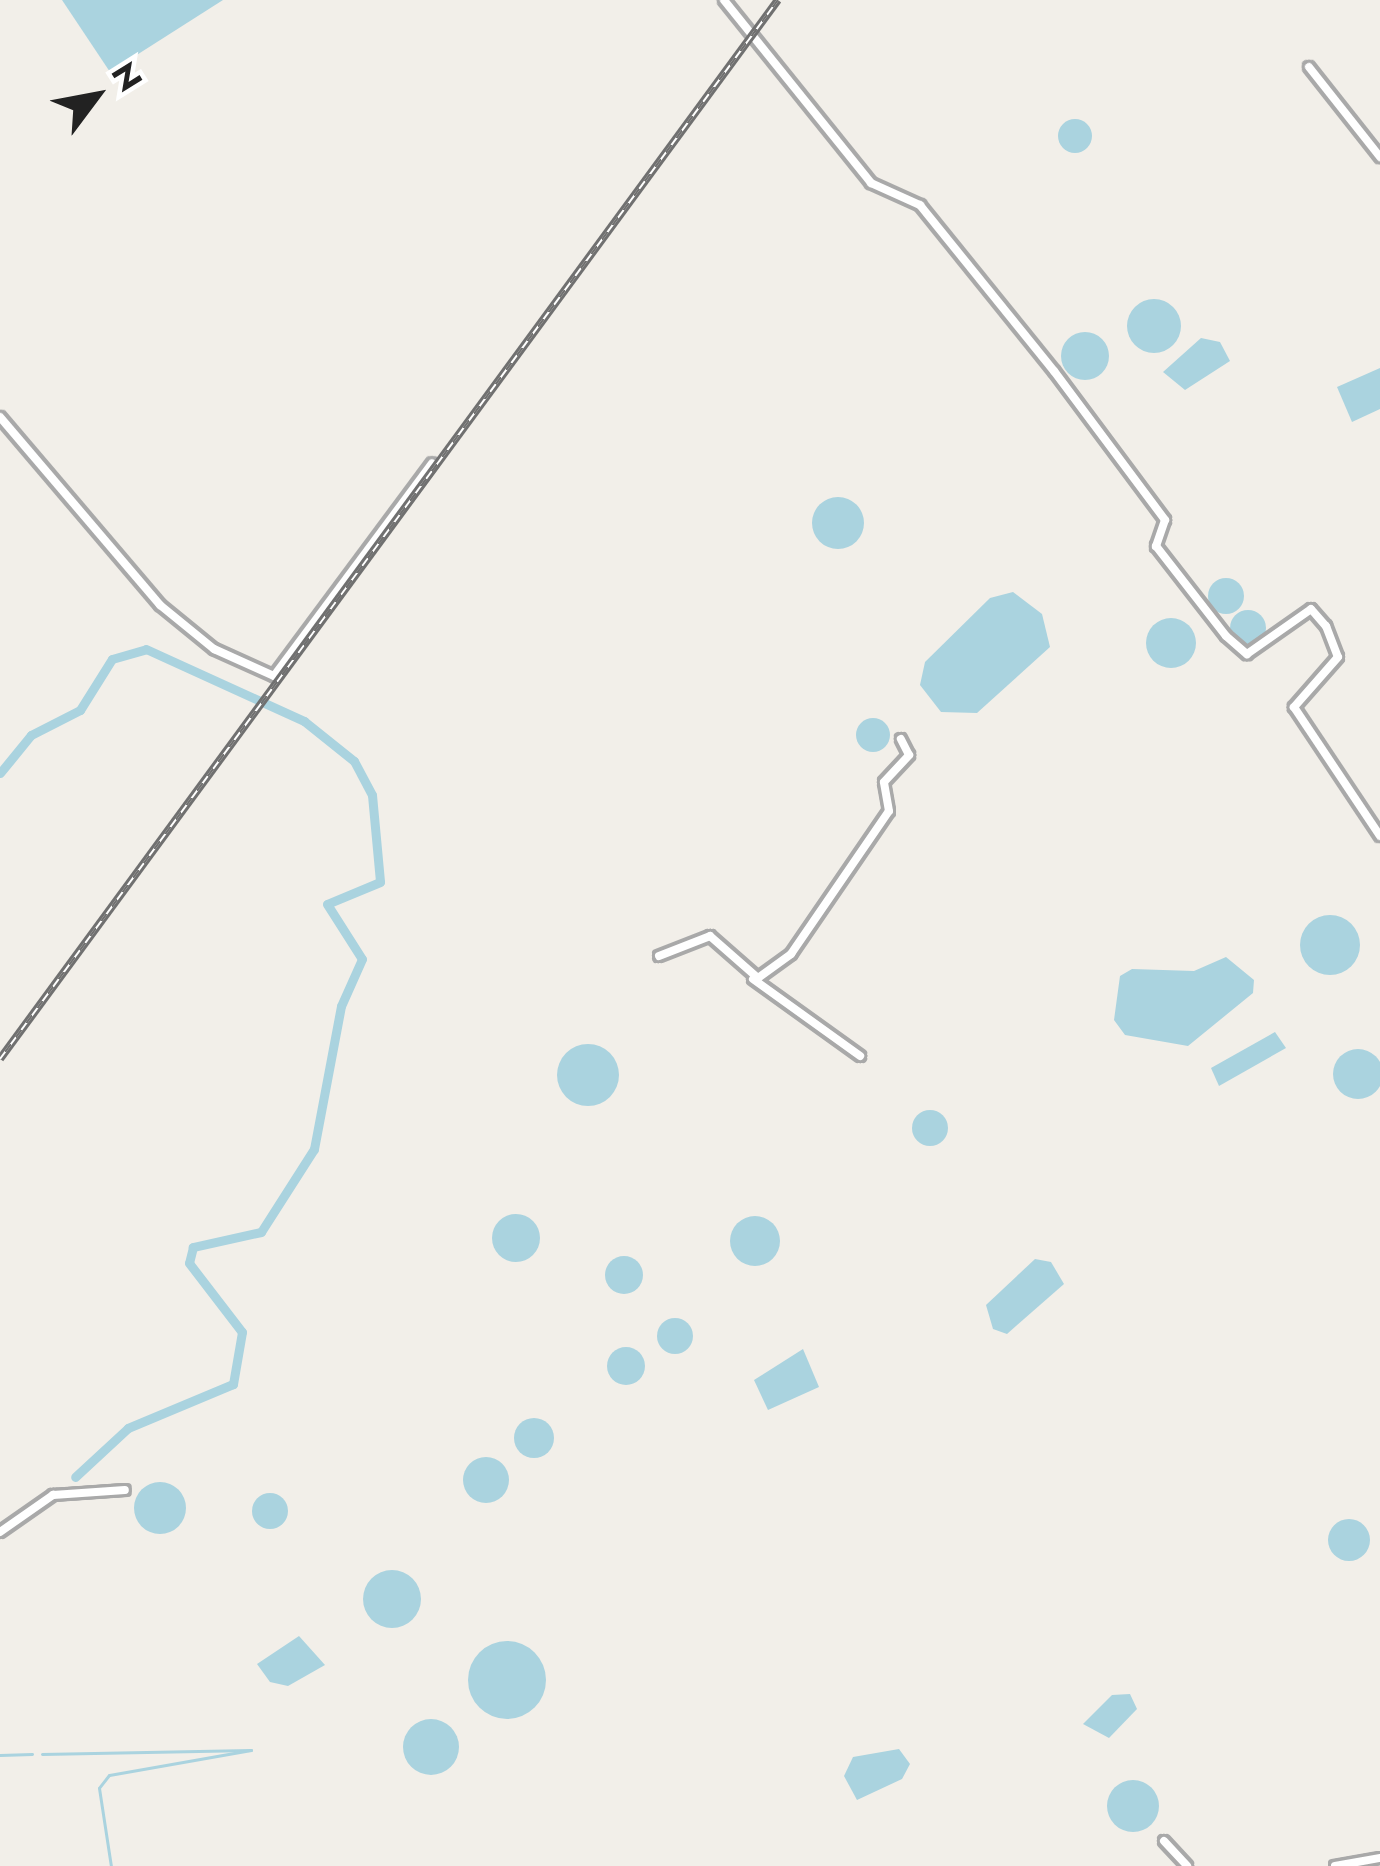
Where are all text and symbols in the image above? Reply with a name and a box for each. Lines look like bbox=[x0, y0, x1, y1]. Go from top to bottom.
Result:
north arrow bbox=[36, 36, 156, 156]
text: N bbox=[100, 53, 154, 100]

